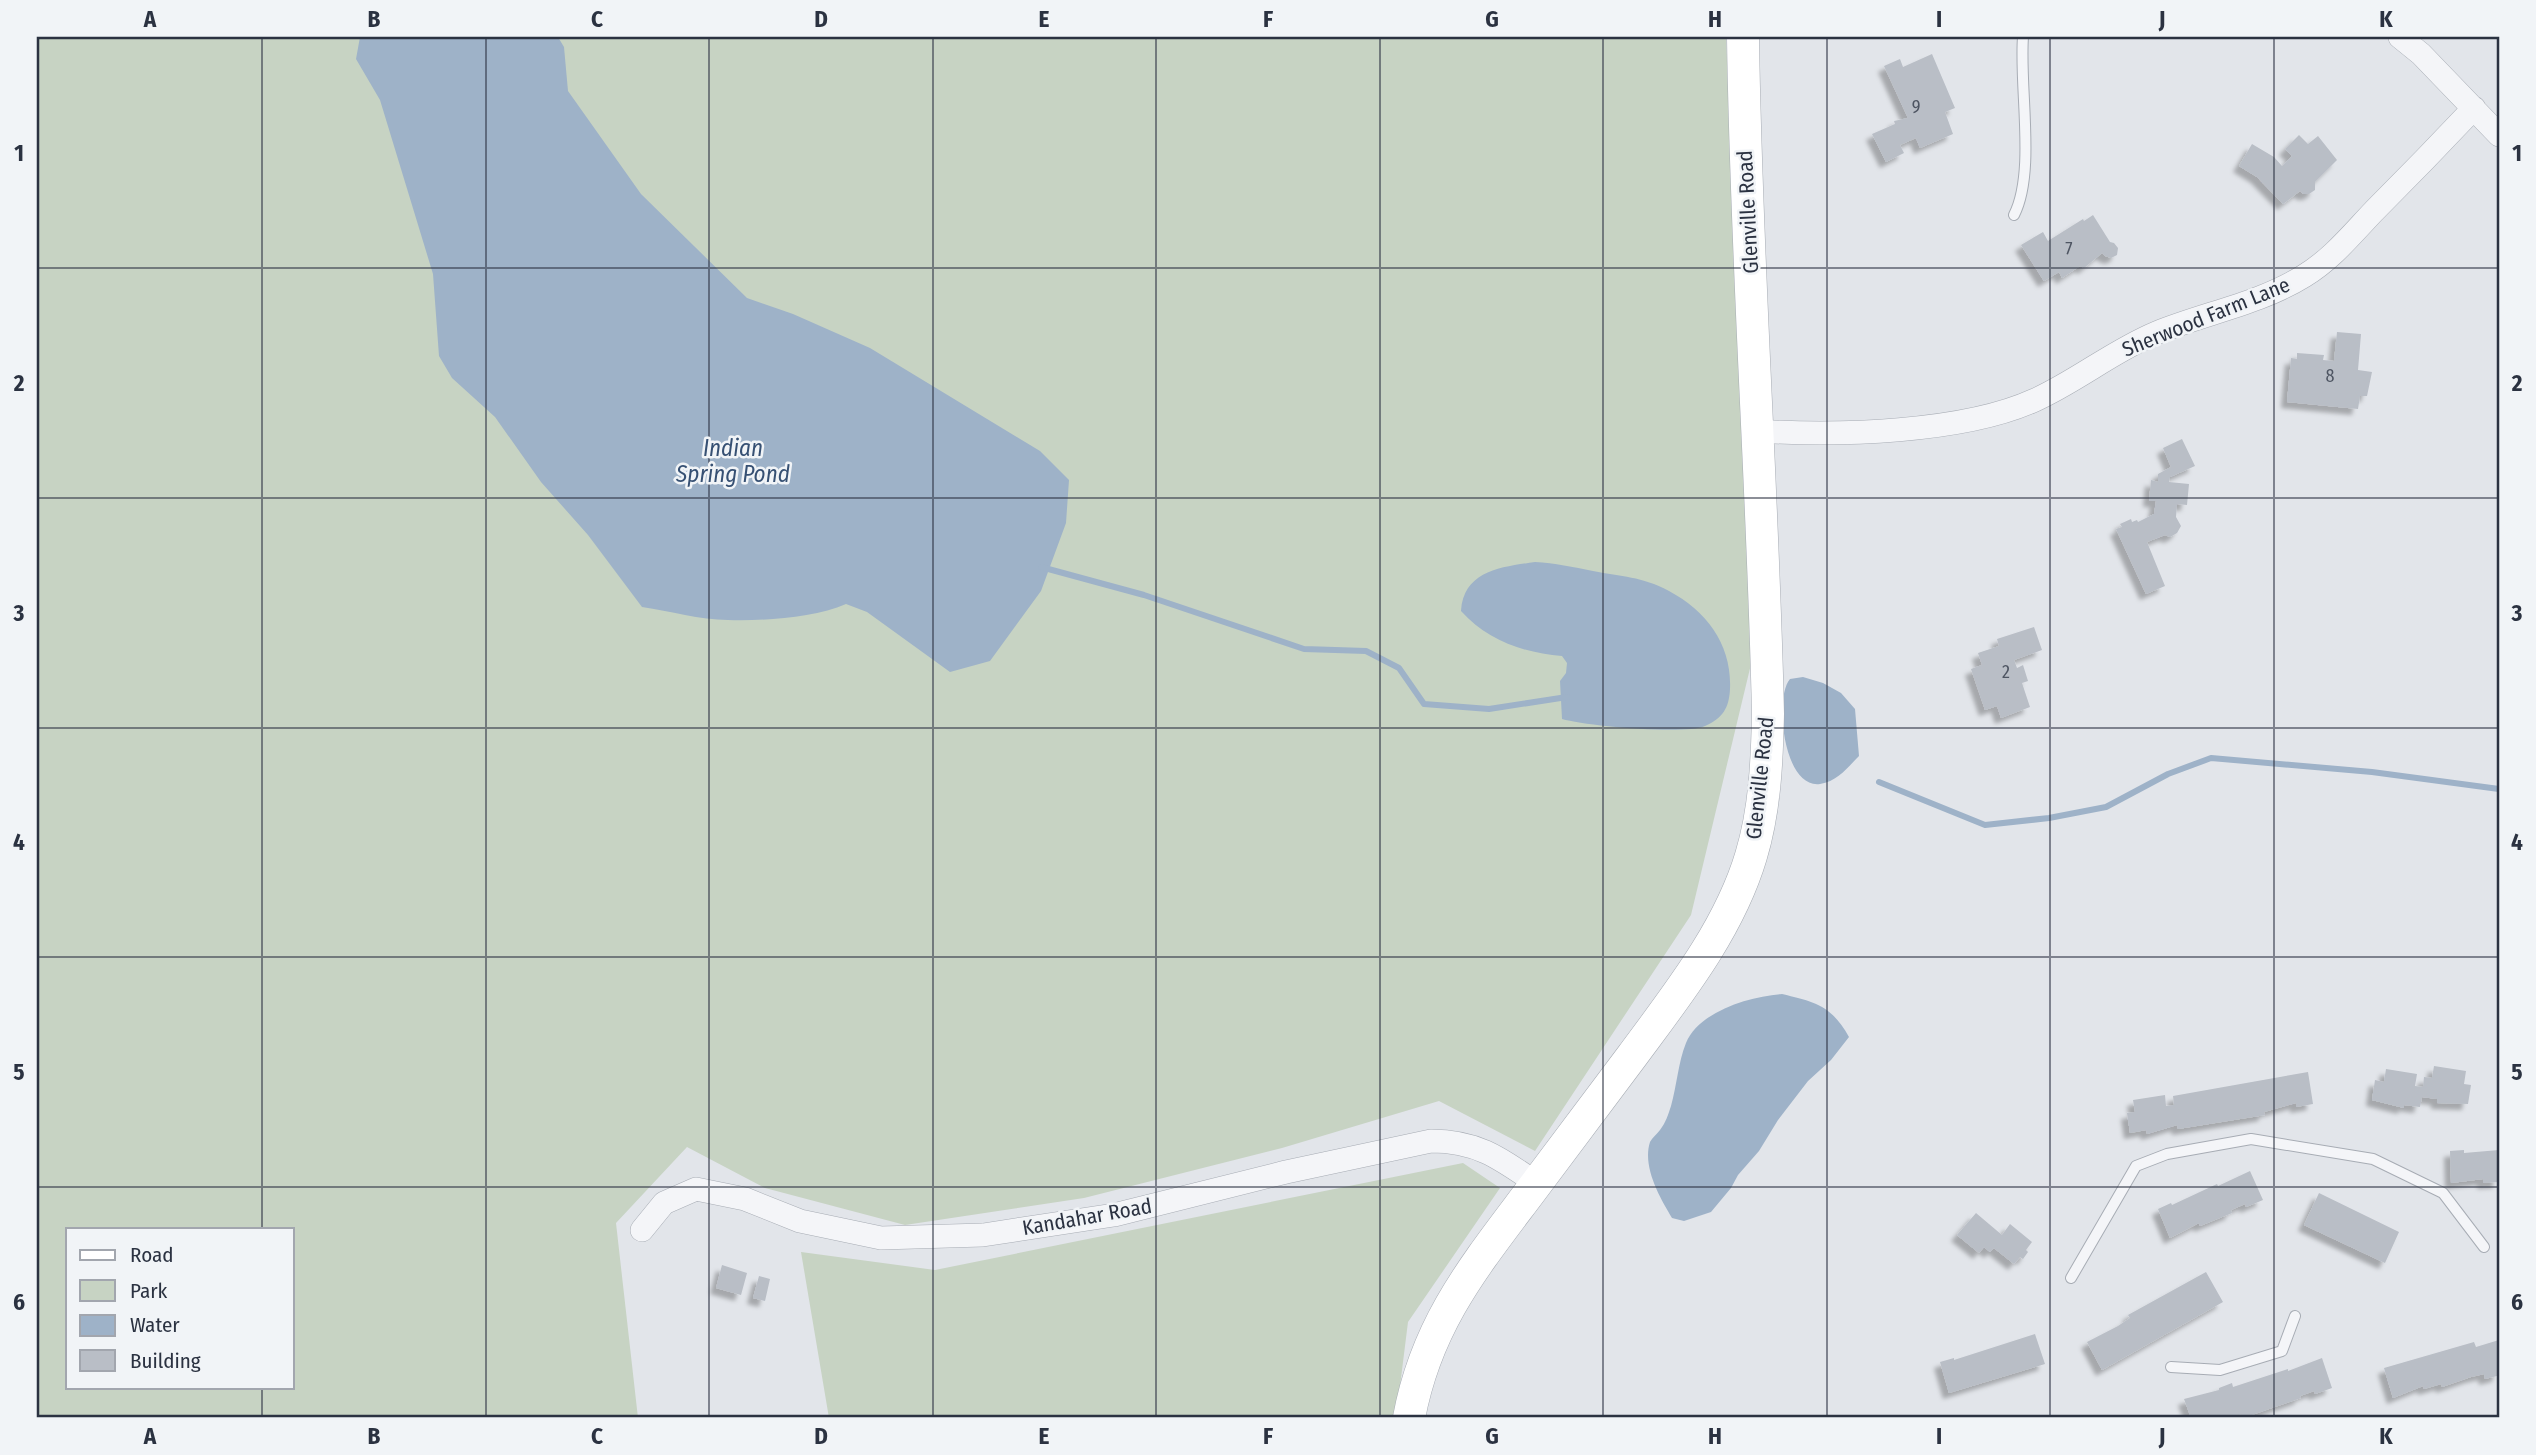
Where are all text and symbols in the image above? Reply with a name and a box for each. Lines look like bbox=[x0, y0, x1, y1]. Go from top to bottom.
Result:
text: A bbox=[143, 5, 157, 33]
text: B bbox=[368, 5, 381, 33]
text: C bbox=[591, 5, 603, 33]
text: D bbox=[814, 5, 828, 33]
text: E bbox=[1039, 5, 1050, 33]
text: F bbox=[1263, 5, 1273, 33]
text: G bbox=[1485, 5, 1499, 33]
text: H bbox=[1708, 5, 1722, 33]
text: I bbox=[1936, 5, 1942, 33]
text: J bbox=[2158, 5, 2165, 33]
text: K bbox=[2379, 5, 2393, 33]
house number: 9 bbox=[1912, 96, 1920, 118]
text: 1 bbox=[14, 139, 24, 167]
text: 1 bbox=[2512, 139, 2522, 167]
street label: Glenville Road bbox=[1732, 150, 1764, 274]
house number: 7 bbox=[2065, 238, 2073, 260]
street label: Sherwood Farm Lane bbox=[2118, 271, 2294, 363]
house number: 8 bbox=[2326, 365, 2335, 387]
text: 2 bbox=[13, 369, 25, 397]
text: 2 bbox=[2511, 369, 2523, 397]
water label: Indian Spring Pond bbox=[675, 434, 790, 488]
text: 3 bbox=[13, 599, 25, 627]
text: 3 bbox=[2511, 599, 2523, 627]
house number: 2 bbox=[2002, 661, 2010, 683]
street label: Glenville Road bbox=[1741, 715, 1779, 841]
text: 4 bbox=[13, 828, 25, 856]
text: 4 bbox=[2511, 828, 2523, 856]
text: 5 bbox=[13, 1058, 25, 1086]
text: 5 bbox=[2511, 1058, 2523, 1086]
street label: Kandahar Road bbox=[1020, 1193, 1154, 1241]
legend bbox=[66, 1228, 294, 1388]
text: Road bbox=[130, 1242, 174, 1268]
text: Park bbox=[130, 1278, 168, 1304]
text: 6 bbox=[13, 1288, 25, 1316]
text: 6 bbox=[2511, 1288, 2523, 1316]
text: Water bbox=[130, 1312, 180, 1338]
text: Building bbox=[130, 1348, 201, 1374]
text: A bbox=[143, 1422, 157, 1450]
text: B bbox=[368, 1422, 381, 1450]
text: C bbox=[591, 1422, 603, 1450]
text: D bbox=[814, 1422, 828, 1450]
text: E bbox=[1039, 1422, 1050, 1450]
text: F bbox=[1263, 1422, 1273, 1450]
text: G bbox=[1485, 1422, 1499, 1450]
text: H bbox=[1708, 1422, 1722, 1450]
text: I bbox=[1936, 1422, 1942, 1450]
text: J bbox=[2158, 1422, 2165, 1450]
text: K bbox=[2379, 1422, 2393, 1450]

